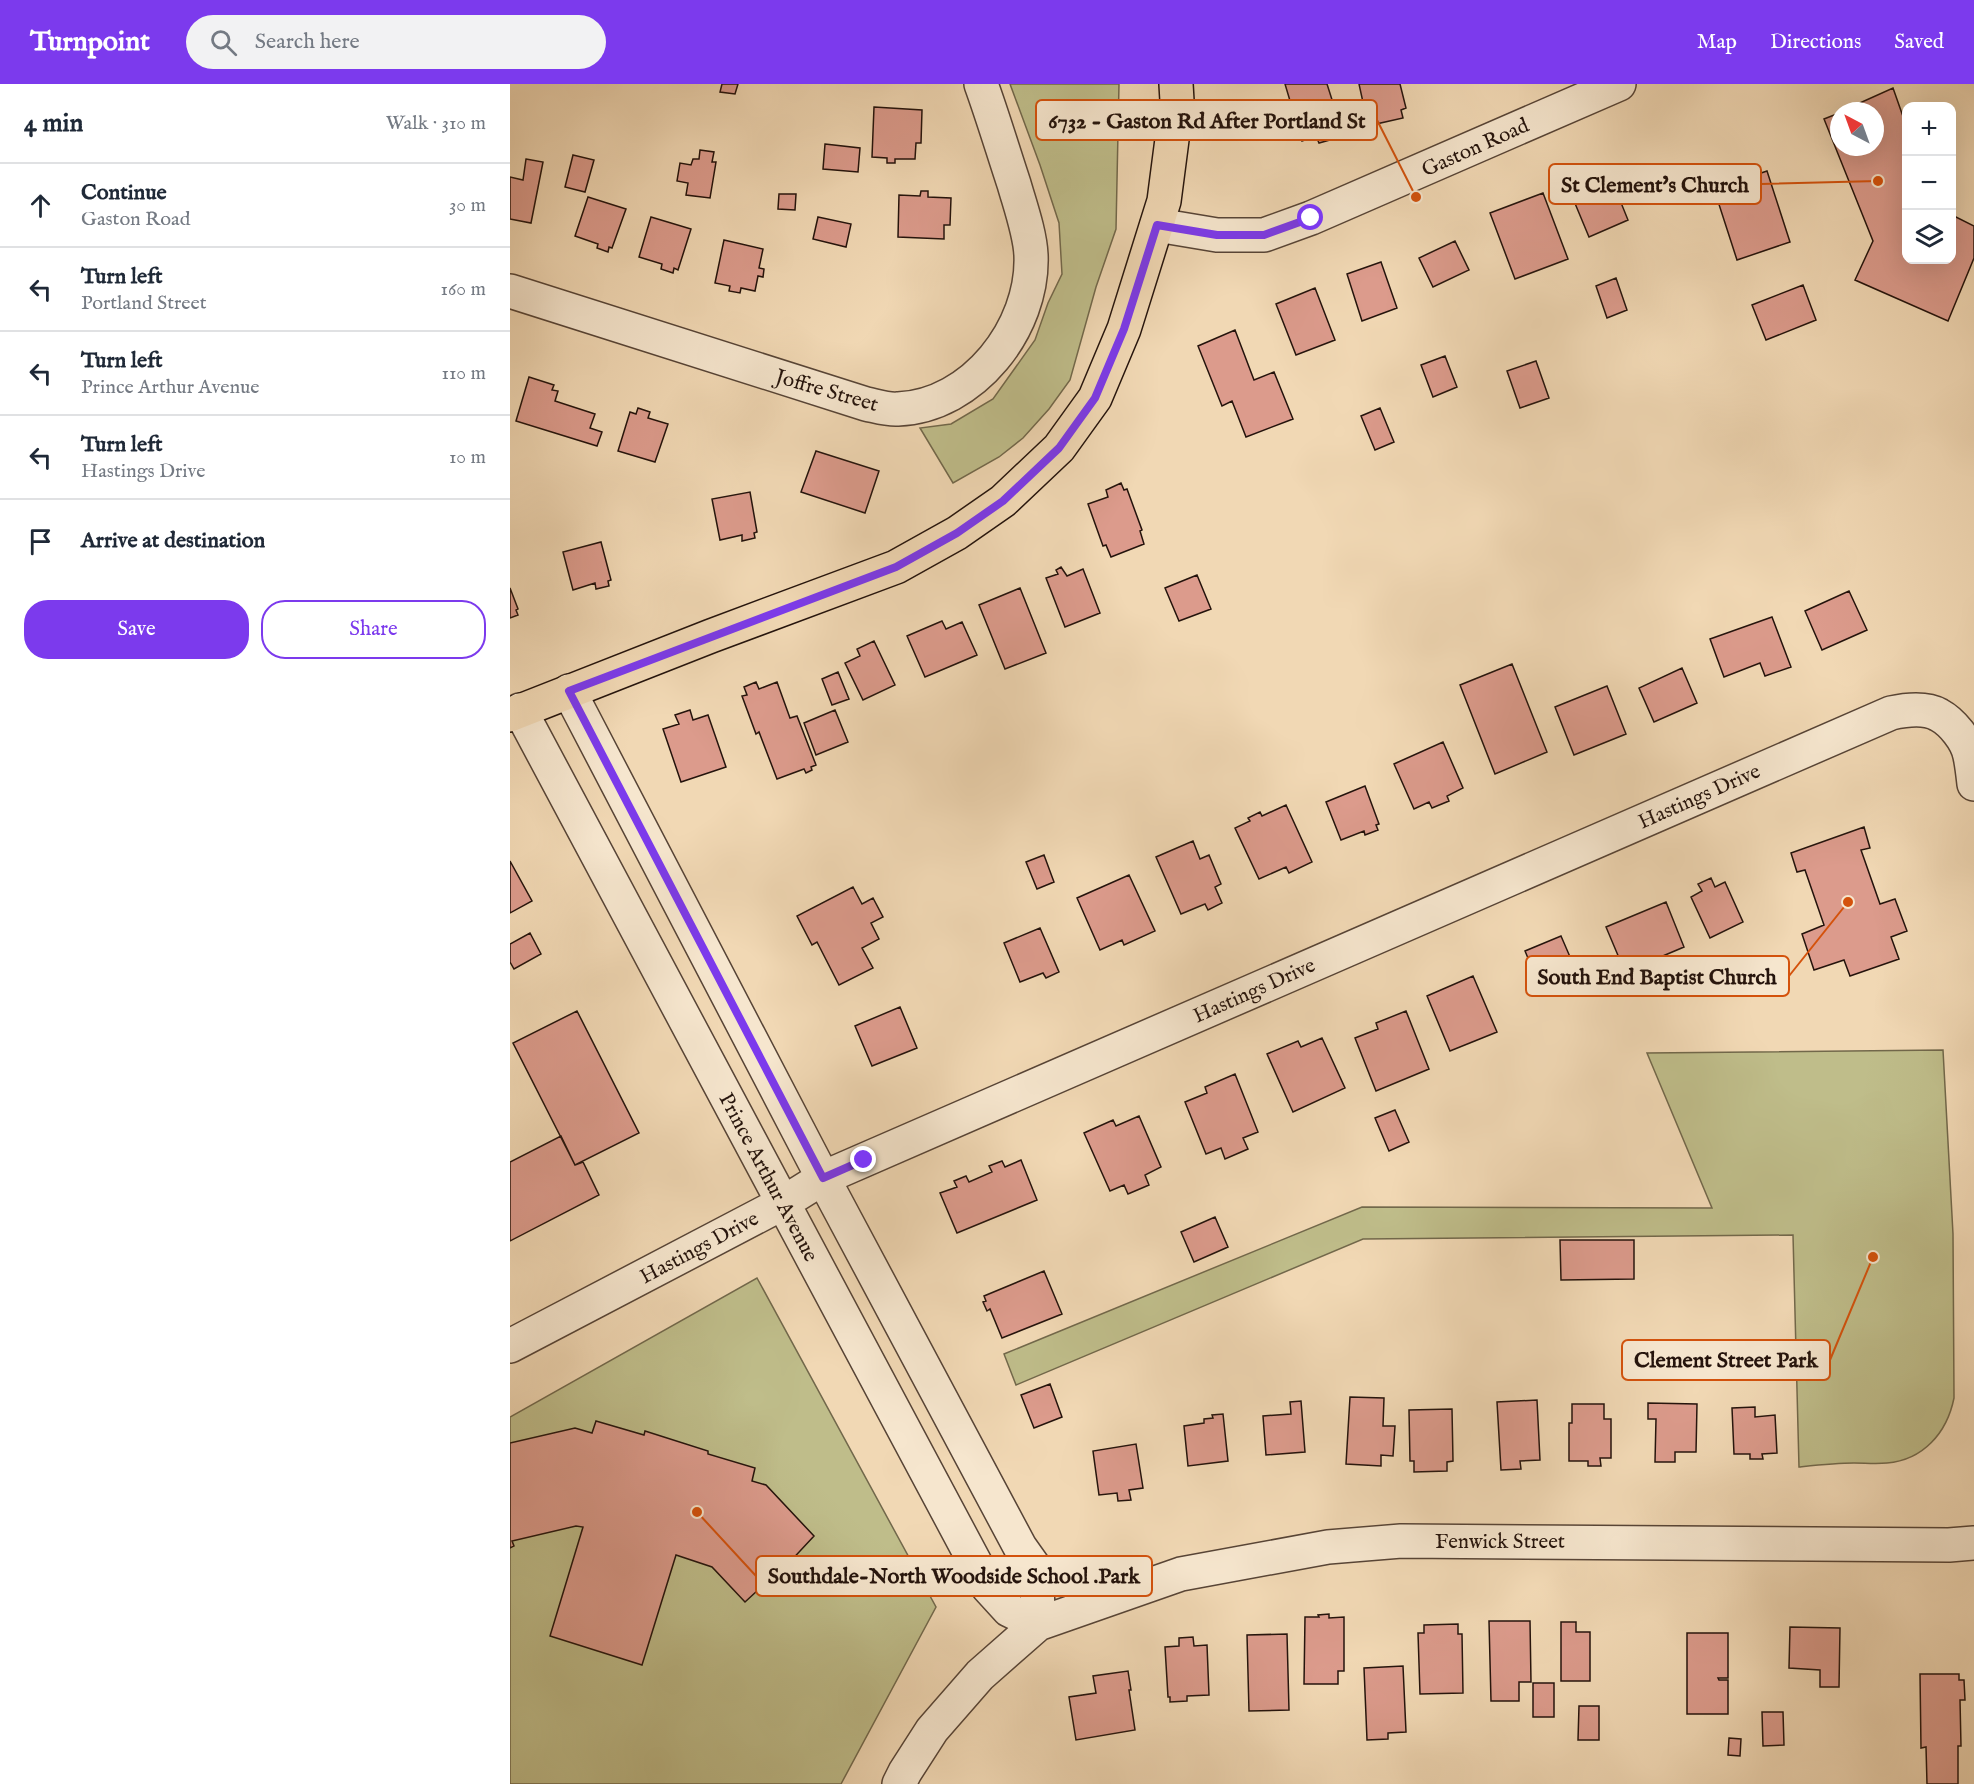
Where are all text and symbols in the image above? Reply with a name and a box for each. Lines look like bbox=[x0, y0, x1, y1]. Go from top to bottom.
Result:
search box bbox=[186, 15, 606, 69]
text: Turnpoint bbox=[30, 25, 150, 60]
icon: search bbox=[207, 26, 240, 59]
text: Search here bbox=[255, 28, 360, 56]
text: Map bbox=[1697, 29, 1737, 56]
text: Directions bbox=[1770, 29, 1861, 56]
text: Saved bbox=[1894, 29, 1944, 56]
callout: 6732 - Gaston Rd After Portland St bbox=[1036, 100, 1377, 140]
north arrow bbox=[1830, 102, 1884, 156]
map controls bbox=[1902, 102, 1956, 264]
button: + bbox=[1902, 102, 1956, 156]
text: 4 min bbox=[24, 107, 83, 140]
text: 6732 - Gaston Rd After Portland St bbox=[1048, 108, 1366, 136]
text: Walk · 310 m bbox=[386, 111, 486, 136]
street label: Gaston Road bbox=[1418, 112, 1534, 184]
button: − bbox=[1902, 156, 1956, 210]
callout: St Clement's Church bbox=[1549, 164, 1761, 204]
text: St Clement's Church bbox=[1561, 172, 1749, 200]
text: Continue bbox=[81, 179, 167, 207]
icon: ahead bbox=[24, 189, 57, 222]
text: 30 m bbox=[449, 193, 486, 218]
route start bbox=[1297, 204, 1323, 230]
text: Gaston Road bbox=[81, 207, 190, 232]
button: layers bbox=[1902, 210, 1956, 264]
text: Turn left bbox=[81, 263, 163, 291]
icon: left bbox=[24, 273, 57, 306]
text: 160 m bbox=[440, 277, 486, 302]
text: Portland Street bbox=[81, 291, 207, 316]
text: Turn left bbox=[81, 347, 163, 375]
icon: left bbox=[24, 357, 57, 390]
text: 110 m bbox=[442, 361, 486, 386]
street label: Joffre Street bbox=[770, 363, 881, 419]
text: Prince Arthur Avenue bbox=[81, 375, 259, 400]
text: Turn left bbox=[81, 431, 163, 459]
icon: left bbox=[24, 441, 57, 474]
text: 10 m bbox=[449, 445, 486, 470]
text: Hastings Drive bbox=[81, 459, 206, 484]
icon: arrive bbox=[24, 525, 57, 558]
text: Arrive at destination bbox=[81, 527, 265, 555]
button: Save bbox=[24, 600, 249, 659]
button: Share bbox=[261, 600, 486, 659]
street label: Hastings Drive bbox=[1634, 758, 1765, 836]
street label: Hastings Drive bbox=[1189, 952, 1320, 1030]
callout: South End Baptist Church bbox=[1526, 956, 1789, 996]
text: South End Baptist Church bbox=[1537, 964, 1777, 992]
street label: Prince Arthur Avenue bbox=[712, 1089, 824, 1267]
route end bbox=[850, 1146, 876, 1172]
street label: Hastings Drive bbox=[636, 1206, 764, 1291]
callout: Clement Street Park bbox=[1622, 1340, 1830, 1380]
text: Clement Street Park bbox=[1634, 1347, 1819, 1375]
street label: Fenwick Street bbox=[1435, 1529, 1565, 1556]
callout: Southdale-North Woodside School .Park bbox=[756, 1556, 1152, 1596]
text: Southdale-North Woodside School .Park bbox=[768, 1563, 1141, 1591]

